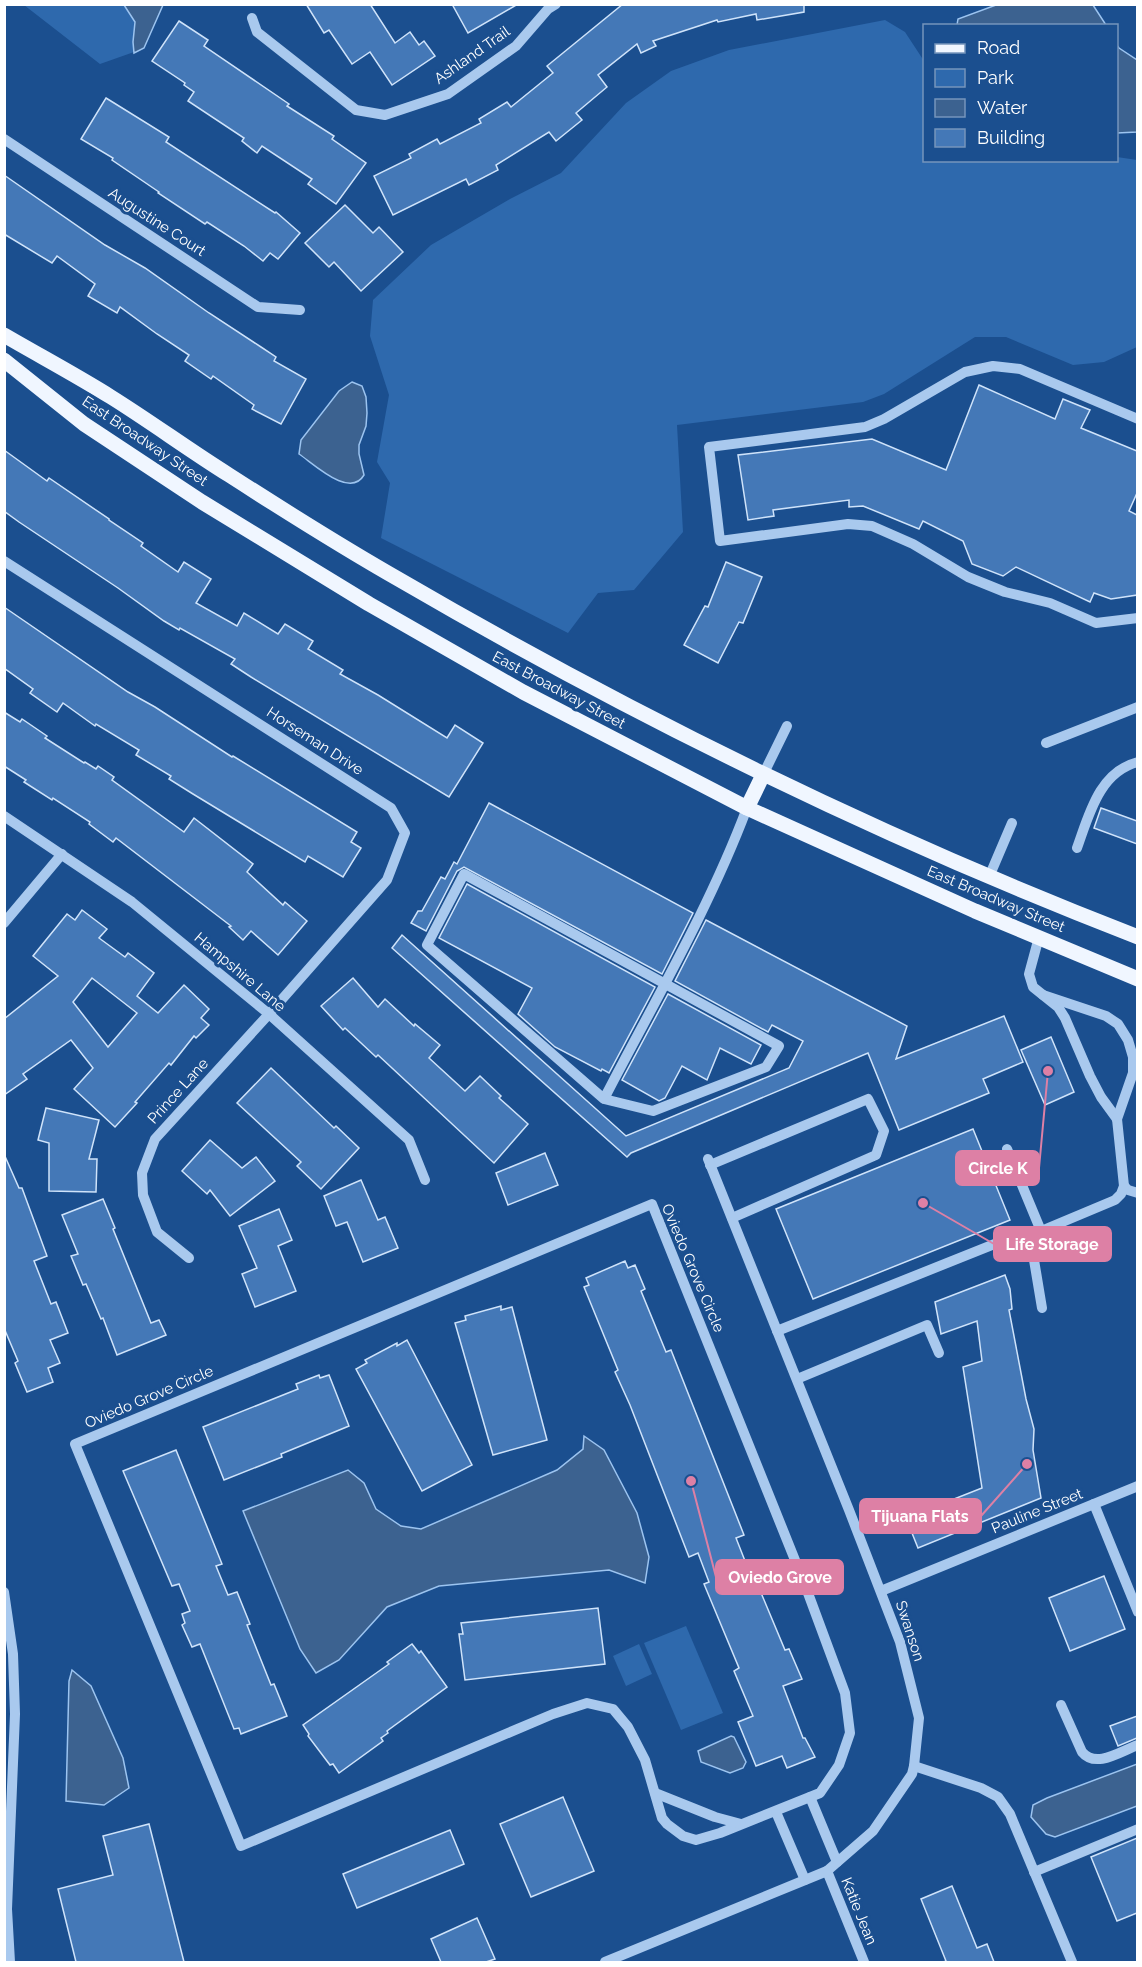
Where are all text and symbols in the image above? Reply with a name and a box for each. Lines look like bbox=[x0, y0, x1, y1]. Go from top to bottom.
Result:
street label: Ashland Trail bbox=[431, 22, 514, 88]
legend bbox=[923, 24, 1118, 162]
text: Road bbox=[977, 37, 1020, 58]
text: Park bbox=[977, 67, 1014, 88]
text: Water bbox=[977, 97, 1028, 118]
text: Building bbox=[977, 127, 1045, 148]
street label: Augustine Court bbox=[105, 184, 209, 260]
street label: East Broadway Street bbox=[79, 392, 211, 490]
street label: East Broadway Street bbox=[489, 647, 629, 733]
street label: Horseman Drive bbox=[263, 703, 367, 779]
street label: East Broadway Street bbox=[924, 862, 1068, 936]
street label: Hampshire Lane bbox=[191, 929, 289, 1016]
street label: Prince Lane bbox=[144, 1054, 212, 1127]
callout: Circle K bbox=[956, 1151, 1039, 1185]
text: Circle K bbox=[968, 1159, 1028, 1178]
street label: Oviedo Grove Circle bbox=[658, 1201, 728, 1335]
callout: Life Storage bbox=[994, 1227, 1111, 1261]
text: Life Storage bbox=[1005, 1235, 1099, 1254]
street label: Oviedo Grove Circle bbox=[82, 1362, 216, 1432]
street label: Pauline Street bbox=[989, 1485, 1085, 1537]
callout: Tijuana Flats bbox=[860, 1499, 981, 1533]
text: Tijuana Flats bbox=[871, 1507, 969, 1526]
callout: Oviedo Grove bbox=[716, 1560, 843, 1594]
text: Oviedo Grove bbox=[728, 1568, 832, 1587]
street label: Swanson bbox=[892, 1598, 928, 1664]
street label: Katie Jean bbox=[837, 1875, 881, 1947]

